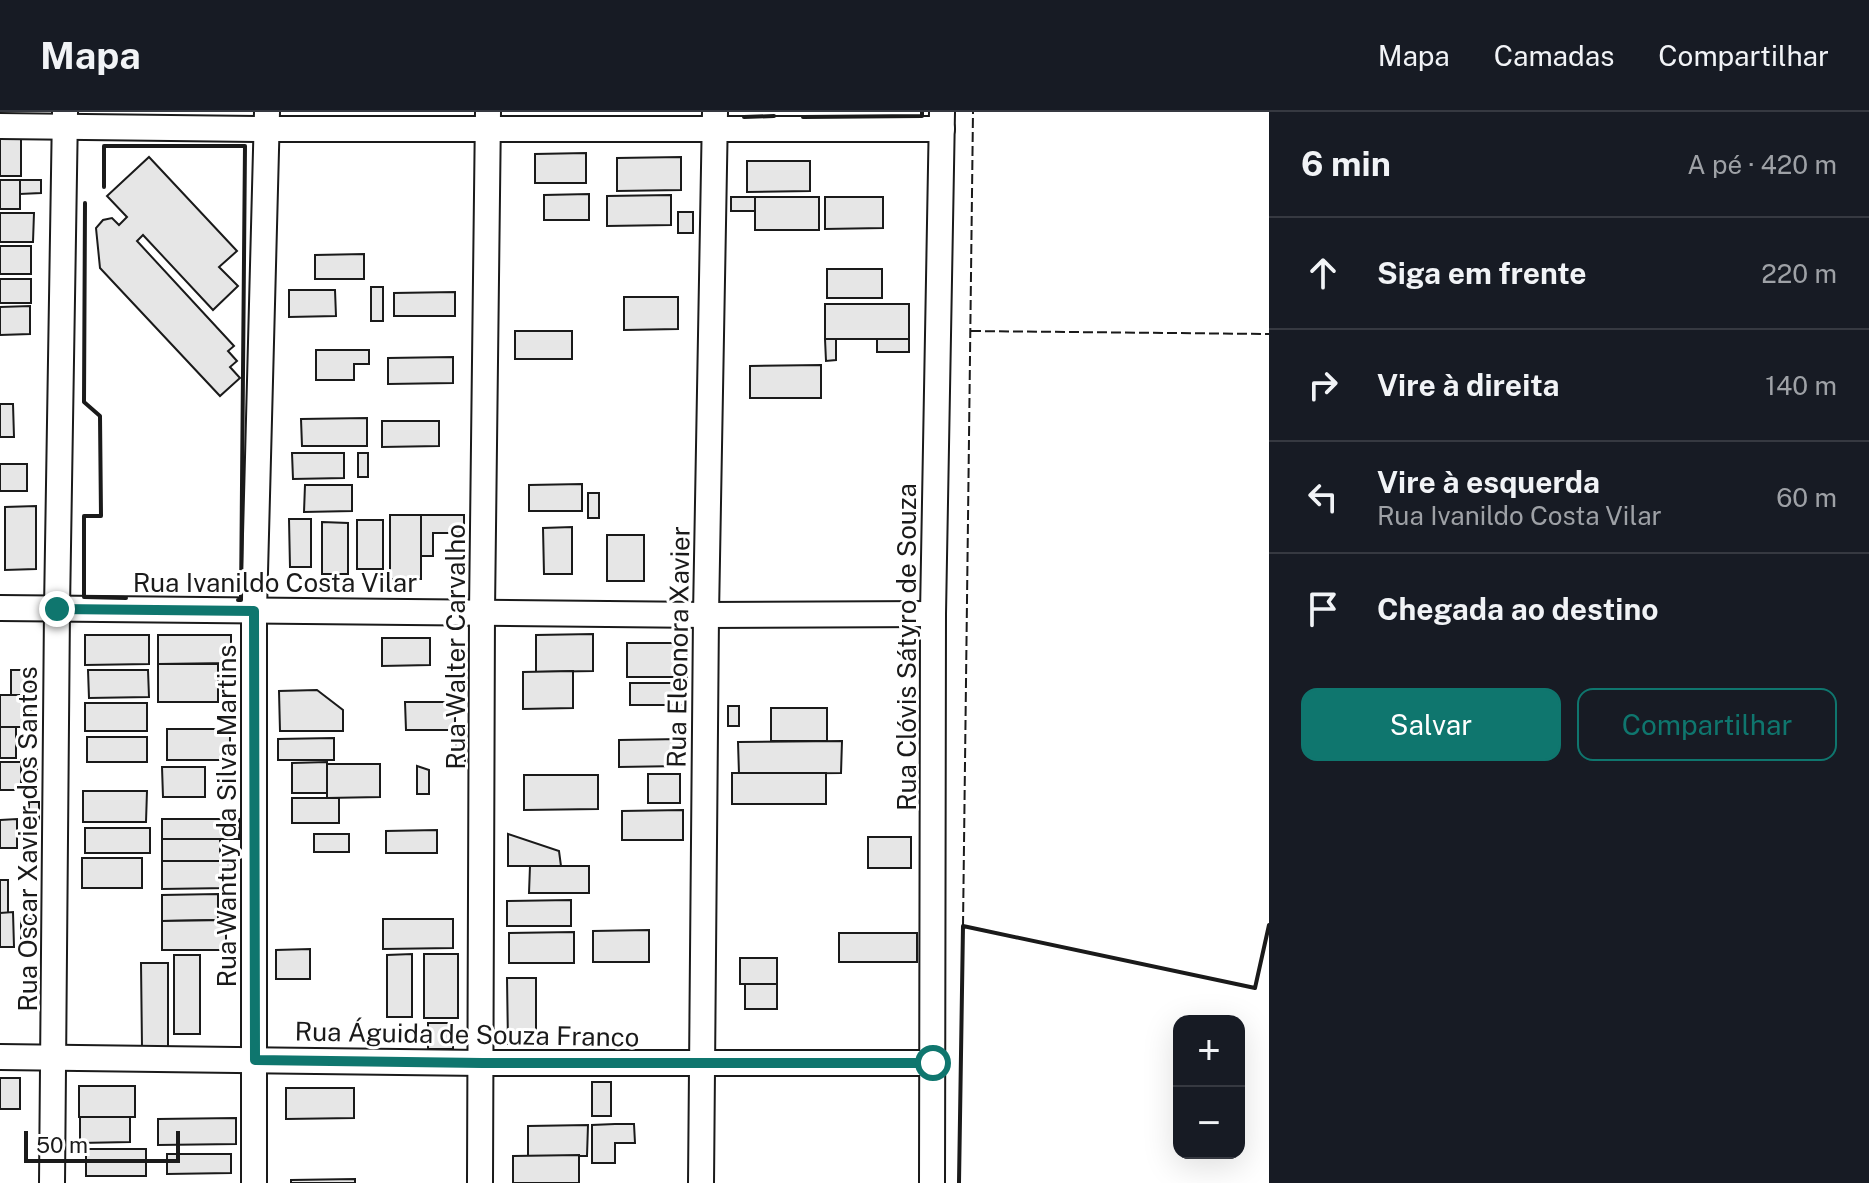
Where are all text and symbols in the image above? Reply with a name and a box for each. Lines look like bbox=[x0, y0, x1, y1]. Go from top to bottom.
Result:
text: Mapa bbox=[40, 33, 141, 78]
text: Mapa bbox=[1378, 39, 1450, 72]
text: Camadas bbox=[1494, 39, 1614, 72]
text: Compartilhar bbox=[1658, 39, 1829, 72]
text: 6 min bbox=[1301, 144, 1391, 184]
text: A pé · 420 m bbox=[1687, 149, 1837, 180]
icon: ahead bbox=[1301, 251, 1345, 295]
text: Siga em frente bbox=[1377, 255, 1587, 291]
text: 220 m bbox=[1761, 258, 1837, 289]
icon: right bbox=[1301, 363, 1345, 407]
text: Vire à direita bbox=[1377, 367, 1560, 403]
text: 140 m bbox=[1765, 370, 1837, 401]
text: Vire à esquerda bbox=[1377, 464, 1600, 500]
icon: left bbox=[1301, 475, 1345, 519]
text: 60 m bbox=[1776, 482, 1837, 513]
street label: Rua Clóvis Sátyro de Souza bbox=[891, 483, 922, 811]
text: Rua Ivanildo Costa Vilar bbox=[1377, 500, 1662, 531]
street label: Rua Walter Carvalho bbox=[440, 524, 471, 770]
street label: Rua Eleonora Xavier bbox=[660, 526, 696, 768]
street label: Rua Ivanildo Costa Vilar bbox=[133, 567, 417, 598]
icon: arrive bbox=[1301, 587, 1345, 631]
route end bbox=[39, 591, 75, 627]
text: Chegada ao destino bbox=[1377, 591, 1658, 627]
street label: Rua Wantuy da Silva Martins bbox=[211, 645, 242, 987]
street label: Rua Oscar Xavier dos Santos bbox=[12, 666, 43, 1012]
button: Salvar bbox=[1301, 688, 1561, 761]
button: Compartilhar bbox=[1577, 688, 1837, 761]
street label: Rua Águida de Souza Franco bbox=[294, 1015, 640, 1053]
map controls bbox=[1173, 1015, 1245, 1159]
button: + bbox=[1173, 1015, 1245, 1087]
route start bbox=[915, 1045, 951, 1081]
button: − bbox=[1173, 1087, 1245, 1159]
scale bar bbox=[24, 1127, 180, 1163]
text: 50 m bbox=[36, 1132, 88, 1158]

